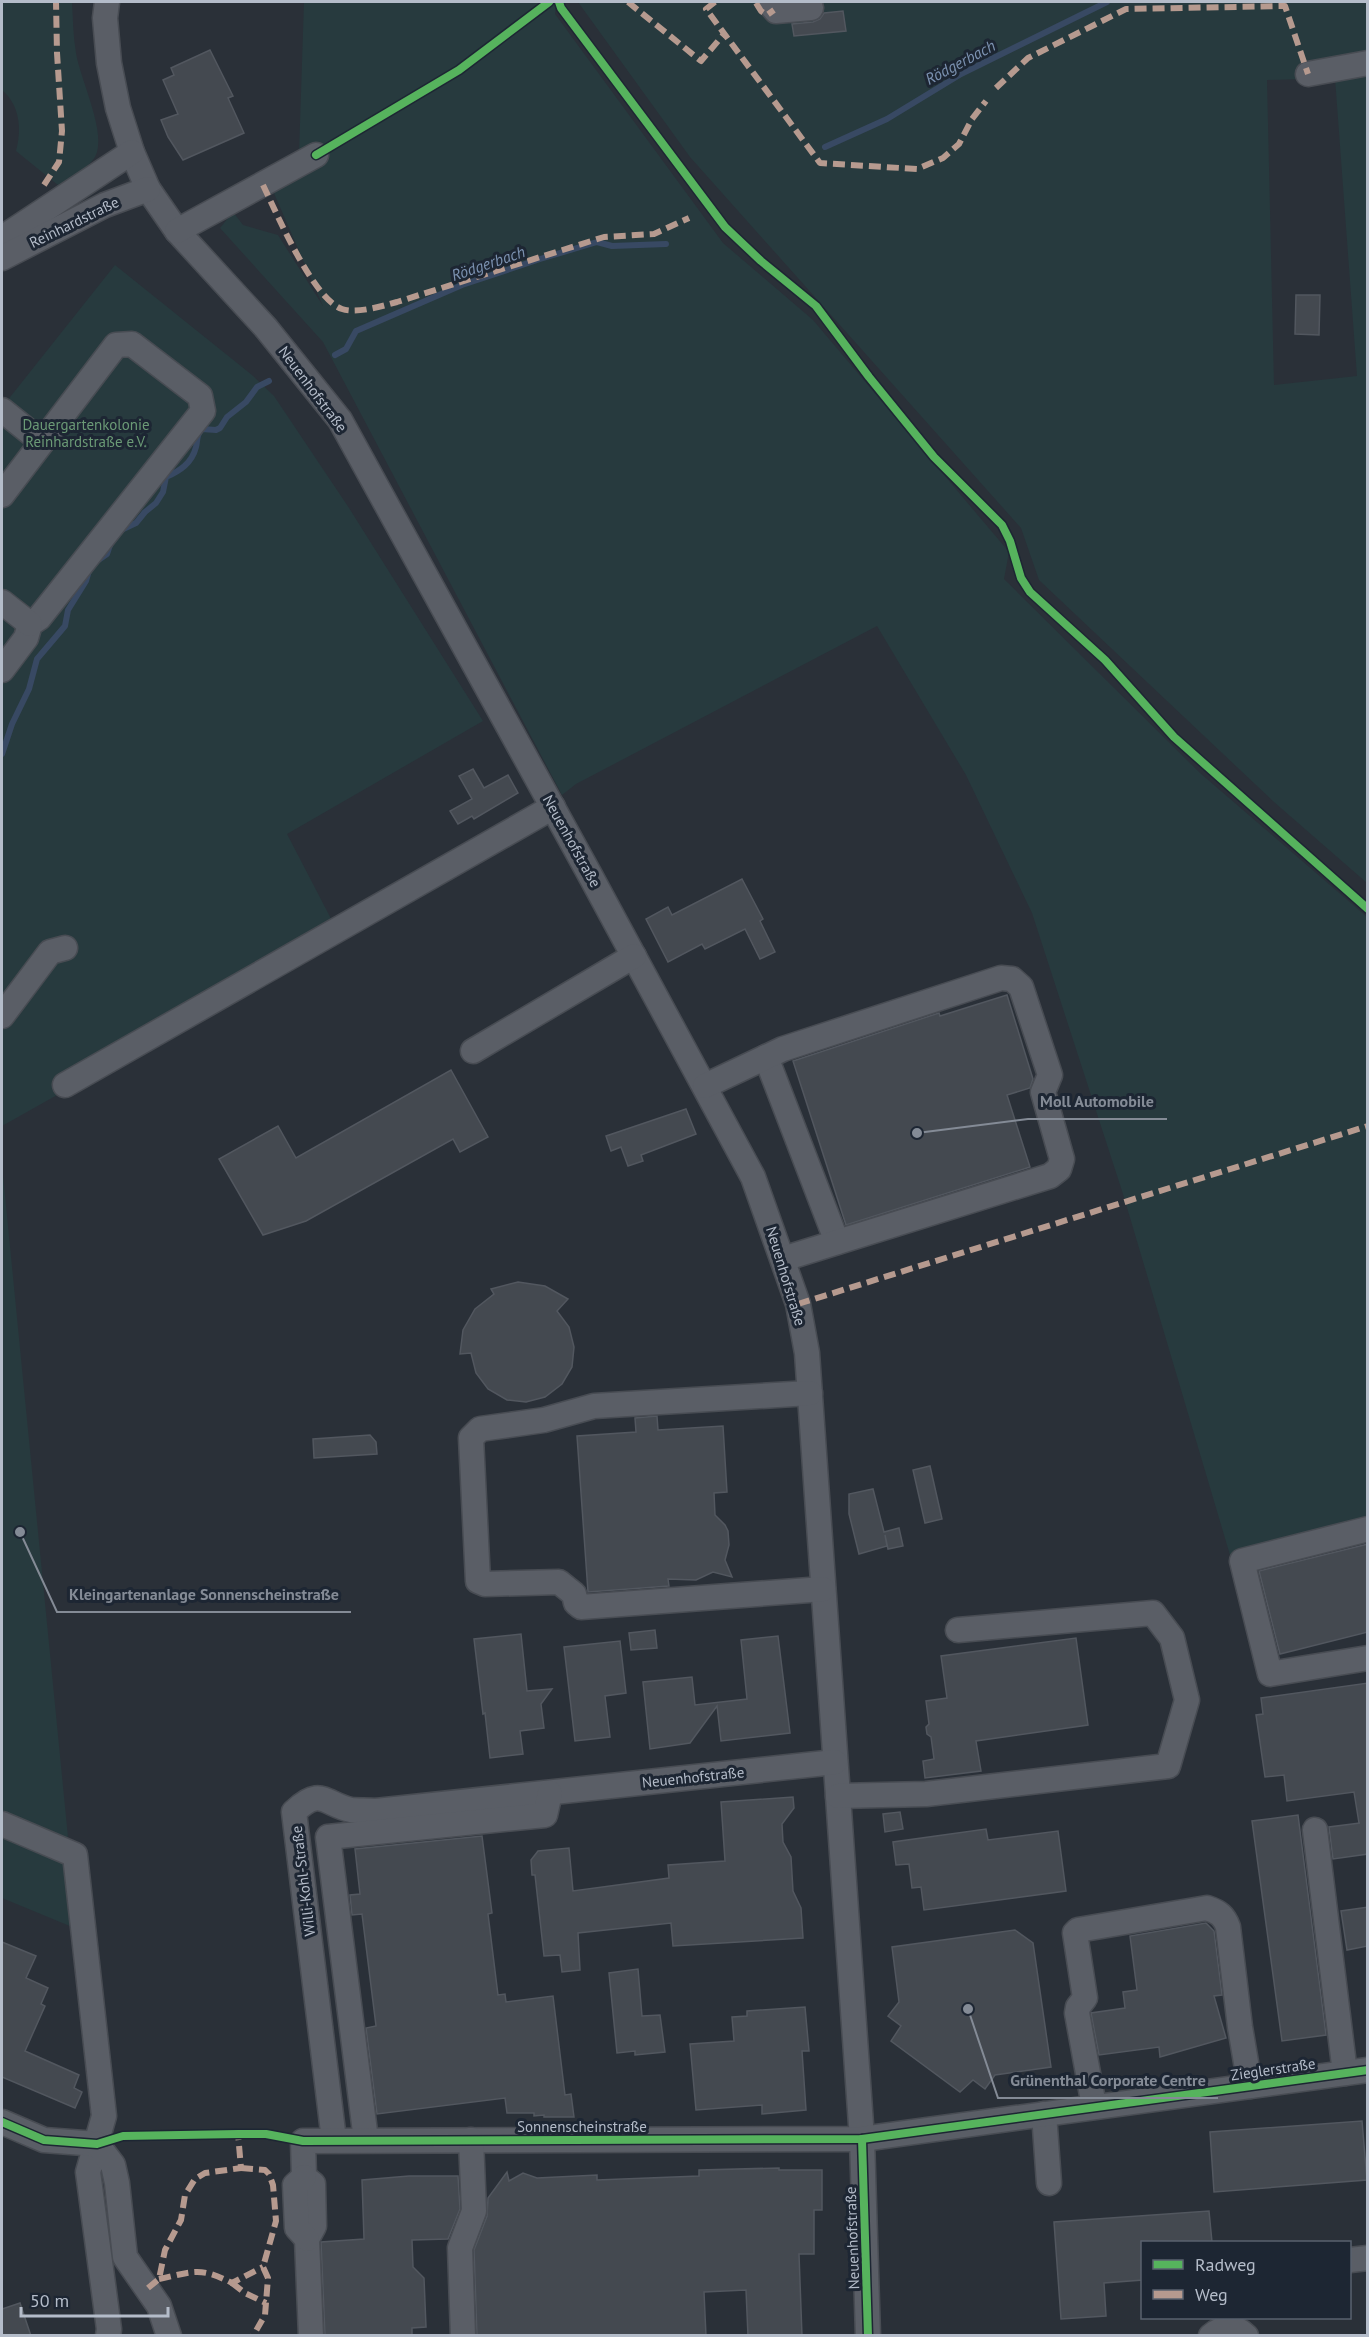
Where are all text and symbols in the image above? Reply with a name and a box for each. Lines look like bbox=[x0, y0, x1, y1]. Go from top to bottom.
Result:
water label: Rödgerbach bbox=[922, 35, 998, 89]
street label: Reinhardstraße bbox=[26, 192, 122, 252]
water label: Rödgerbach bbox=[449, 241, 527, 285]
street label: Neuenhofstraße bbox=[274, 342, 352, 436]
park label: Dauergartenkolonie Reinhardstraße e.V. bbox=[22, 415, 150, 451]
street label: Neuenhofstraße bbox=[539, 791, 605, 891]
callout: Moll Automobile bbox=[1028, 1085, 1167, 1119]
text: Moll Automobile bbox=[1040, 1091, 1154, 1111]
street label: Neuenhofstraße bbox=[762, 1224, 810, 1328]
callout: Kleingartenanlage Sonnenscheinstraße bbox=[57, 1578, 351, 1612]
text: Kleingartenanlage Sonnenscheinstraße bbox=[69, 1584, 339, 1604]
street label: Neuenhofstraße bbox=[641, 1762, 745, 1792]
street label: Willi-Kohl-Straße bbox=[287, 1825, 319, 1937]
street label: Zieglerstraße bbox=[1229, 2054, 1317, 2084]
callout: Grünenthal Corporate Centre bbox=[998, 2064, 1218, 2098]
text: Grünenthal Corporate Centre bbox=[1010, 2070, 1206, 2090]
street label: Sonnenscheinstraße bbox=[517, 2117, 647, 2136]
street label: Neuenhofstraße bbox=[841, 2186, 863, 2290]
legend bbox=[1141, 2241, 1351, 2319]
text: Radweg bbox=[1195, 2253, 1256, 2276]
scale bar bbox=[21, 2280, 168, 2318]
text: Weg bbox=[1195, 2283, 1228, 2306]
text: 50 m bbox=[30, 2289, 69, 2312]

